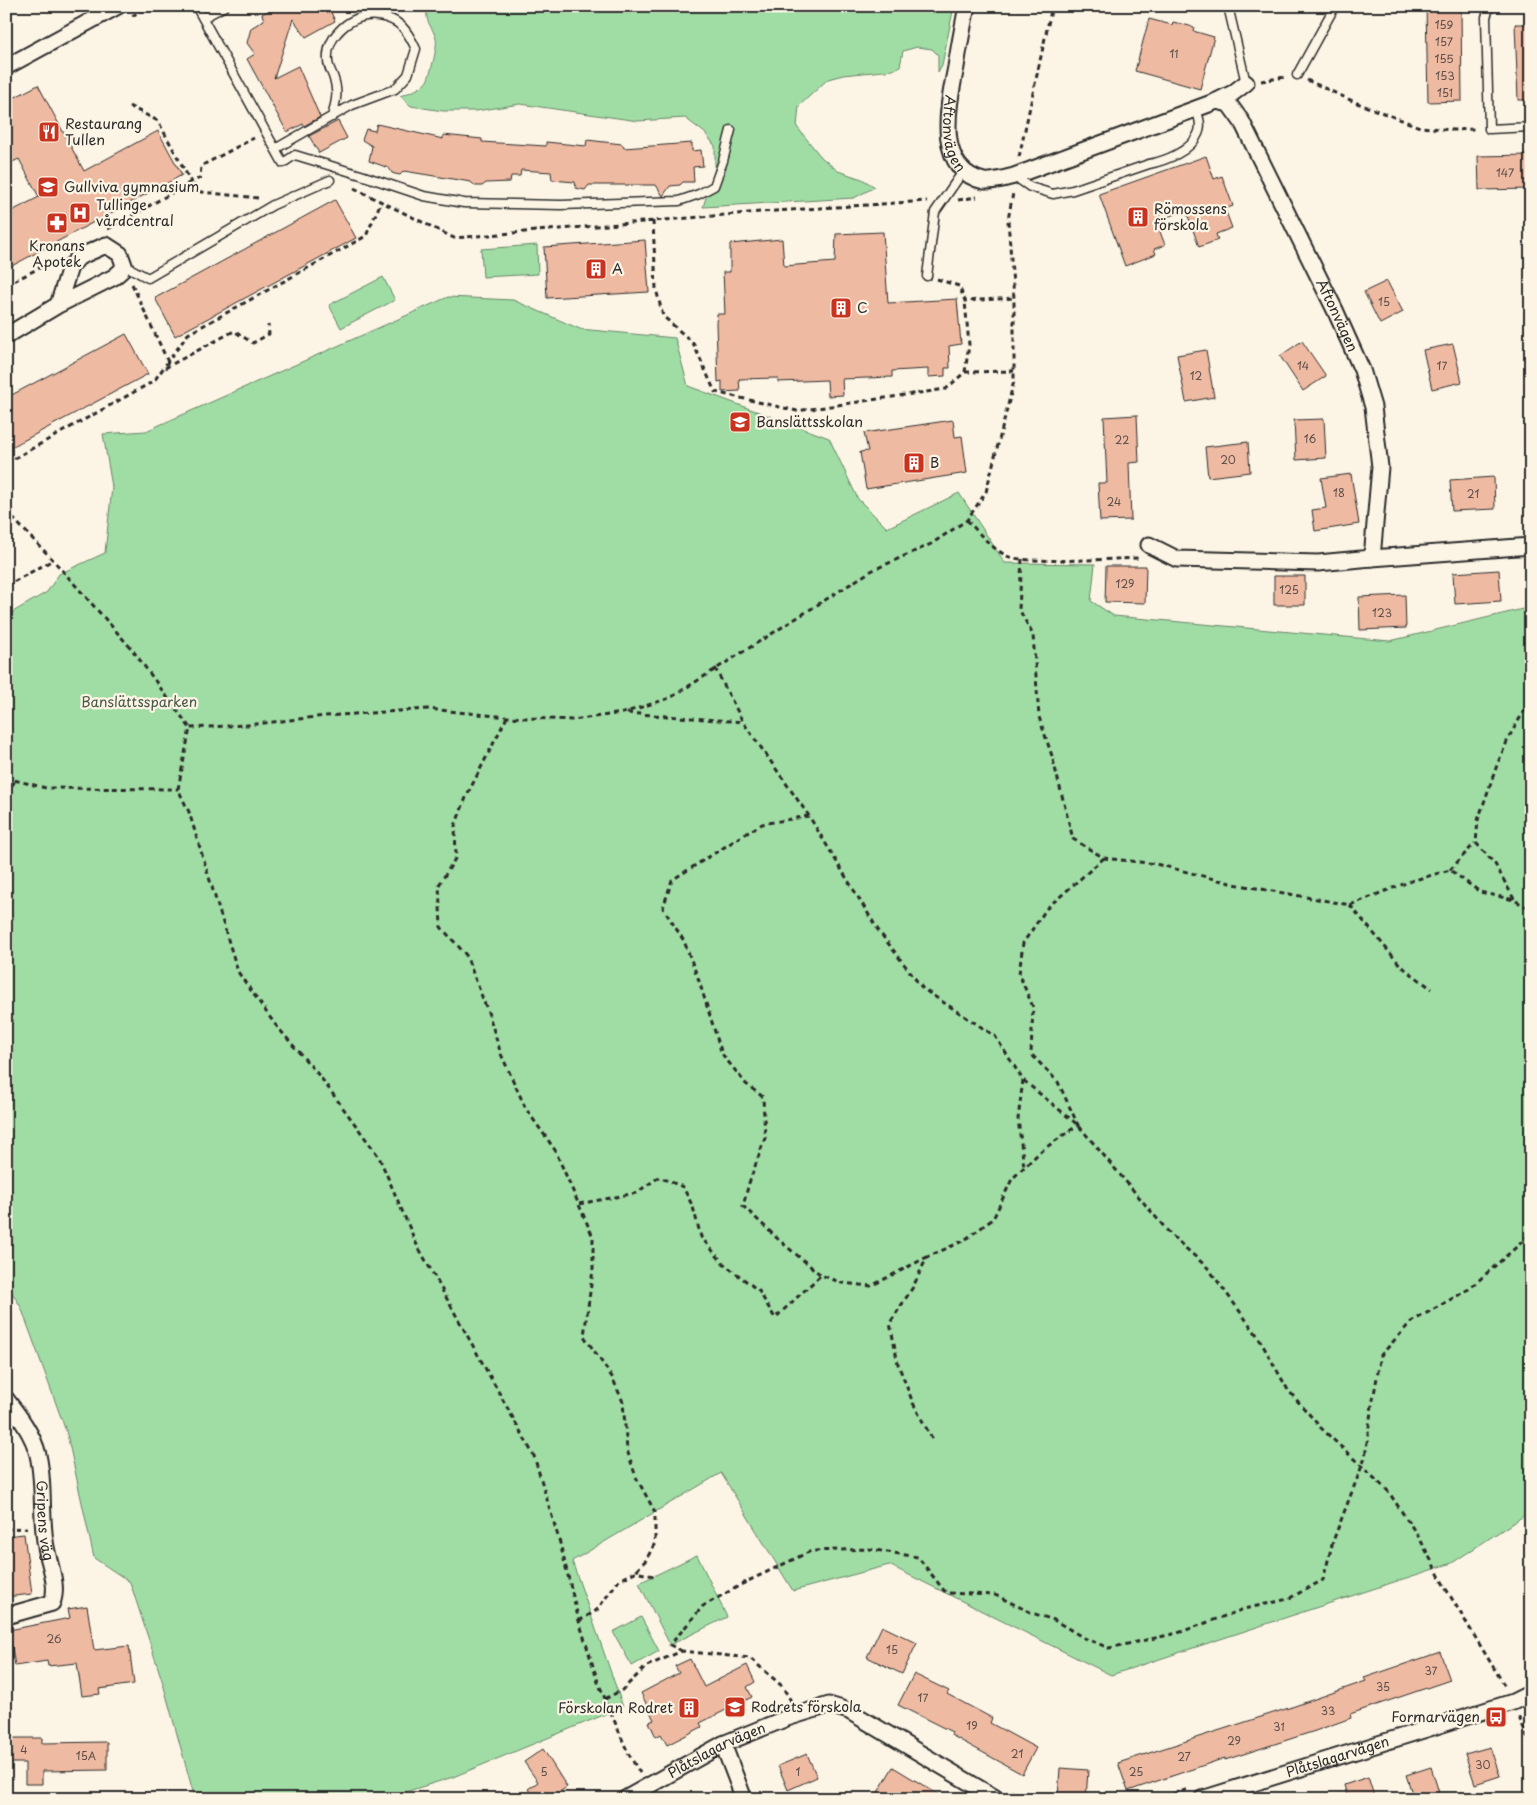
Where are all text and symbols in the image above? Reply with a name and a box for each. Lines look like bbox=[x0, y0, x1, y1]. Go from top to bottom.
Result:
house number: 159 bbox=[1435, 16, 1453, 33]
house number: 157 bbox=[1435, 33, 1453, 50]
house number: 11 bbox=[1169, 45, 1179, 62]
house number: 155 bbox=[1434, 50, 1454, 67]
house number: 153 bbox=[1435, 67, 1455, 84]
house number: 151 bbox=[1437, 84, 1453, 101]
street label: Aftonvägen bbox=[938, 94, 971, 176]
place label: Restaurang Tullen bbox=[65, 113, 142, 150]
restaurant icon: Restaurang Tullen bbox=[37, 120, 61, 144]
house number: 147 bbox=[1496, 164, 1514, 181]
school or university icon: Gullviva gymnasium bbox=[36, 175, 60, 199]
place label: Gullviva gymnasium bbox=[64, 176, 199, 197]
place label: Tullinge vårdcentral bbox=[96, 194, 174, 231]
place label: Römossens förskola bbox=[1154, 198, 1227, 235]
hospital icon: Tullinge vårdcentral bbox=[68, 201, 92, 225]
building icon: Römossens förskola bbox=[1126, 205, 1150, 229]
pharmacy icon: Kronans Apotek bbox=[45, 211, 69, 235]
place label: Kronans Apotek bbox=[29, 235, 85, 272]
building icon: A bbox=[584, 257, 608, 281]
place label: A bbox=[612, 258, 623, 279]
street label: Aftonvägen bbox=[1311, 275, 1363, 355]
house number: 15 bbox=[1378, 293, 1390, 310]
building icon: C bbox=[829, 296, 853, 320]
place label: C bbox=[857, 297, 868, 318]
house number: 14 bbox=[1297, 357, 1309, 374]
house number: 17 bbox=[1437, 357, 1448, 374]
house number: 12 bbox=[1190, 367, 1203, 384]
school or university icon: Banslättsskolan bbox=[728, 410, 752, 434]
place label: Banslättsskolan bbox=[756, 411, 863, 432]
house number: 16 bbox=[1304, 430, 1317, 447]
house number: 22 bbox=[1115, 431, 1129, 448]
building icon: B bbox=[902, 451, 926, 475]
house number: 20 bbox=[1220, 451, 1236, 468]
place label: B bbox=[930, 452, 939, 473]
house number: 18 bbox=[1333, 484, 1345, 501]
house number: 21 bbox=[1467, 485, 1479, 502]
house number: 24 bbox=[1107, 493, 1121, 510]
house number: 129 bbox=[1116, 575, 1134, 592]
house number: 125 bbox=[1279, 581, 1299, 598]
house number: 123 bbox=[1372, 604, 1392, 621]
park label: Banslättssparken bbox=[81, 691, 197, 712]
street label: Gripens väg bbox=[32, 1480, 60, 1563]
house number: 26 bbox=[46, 1630, 62, 1647]
house number: 15 bbox=[886, 1641, 898, 1658]
house number: 37 bbox=[1425, 1662, 1438, 1679]
house number: 35 bbox=[1376, 1678, 1390, 1695]
house number: 17 bbox=[918, 1689, 929, 1706]
school or university icon: Rodrets förskola bbox=[723, 1695, 747, 1719]
building icon: Förskolan Rodret bbox=[677, 1696, 701, 1720]
place label: Rodrets förskola bbox=[751, 1696, 862, 1717]
place label: Förskolan Rodret bbox=[558, 1697, 673, 1718]
house number: 33 bbox=[1321, 1702, 1335, 1719]
bus stop icon: Formarvägen bbox=[1484, 1705, 1508, 1729]
place label: Formarvägen bbox=[1391, 1706, 1480, 1727]
street label: Plåtslagarvägen bbox=[664, 1717, 769, 1783]
house number: 19 bbox=[966, 1717, 978, 1734]
house number: 31 bbox=[1273, 1718, 1285, 1735]
street label: Plåtslagarvägen bbox=[1283, 1730, 1392, 1782]
house number: 29 bbox=[1227, 1732, 1241, 1749]
house number: 4 bbox=[20, 1741, 28, 1758]
house number: 21 bbox=[1011, 1745, 1023, 1762]
house number: 15A bbox=[76, 1747, 96, 1764]
house number: 27 bbox=[1177, 1748, 1191, 1765]
house number: 30 bbox=[1475, 1756, 1491, 1773]
house number: 5 bbox=[540, 1763, 548, 1780]
house number: 1 bbox=[796, 1763, 801, 1780]
house number: 25 bbox=[1129, 1763, 1143, 1780]

